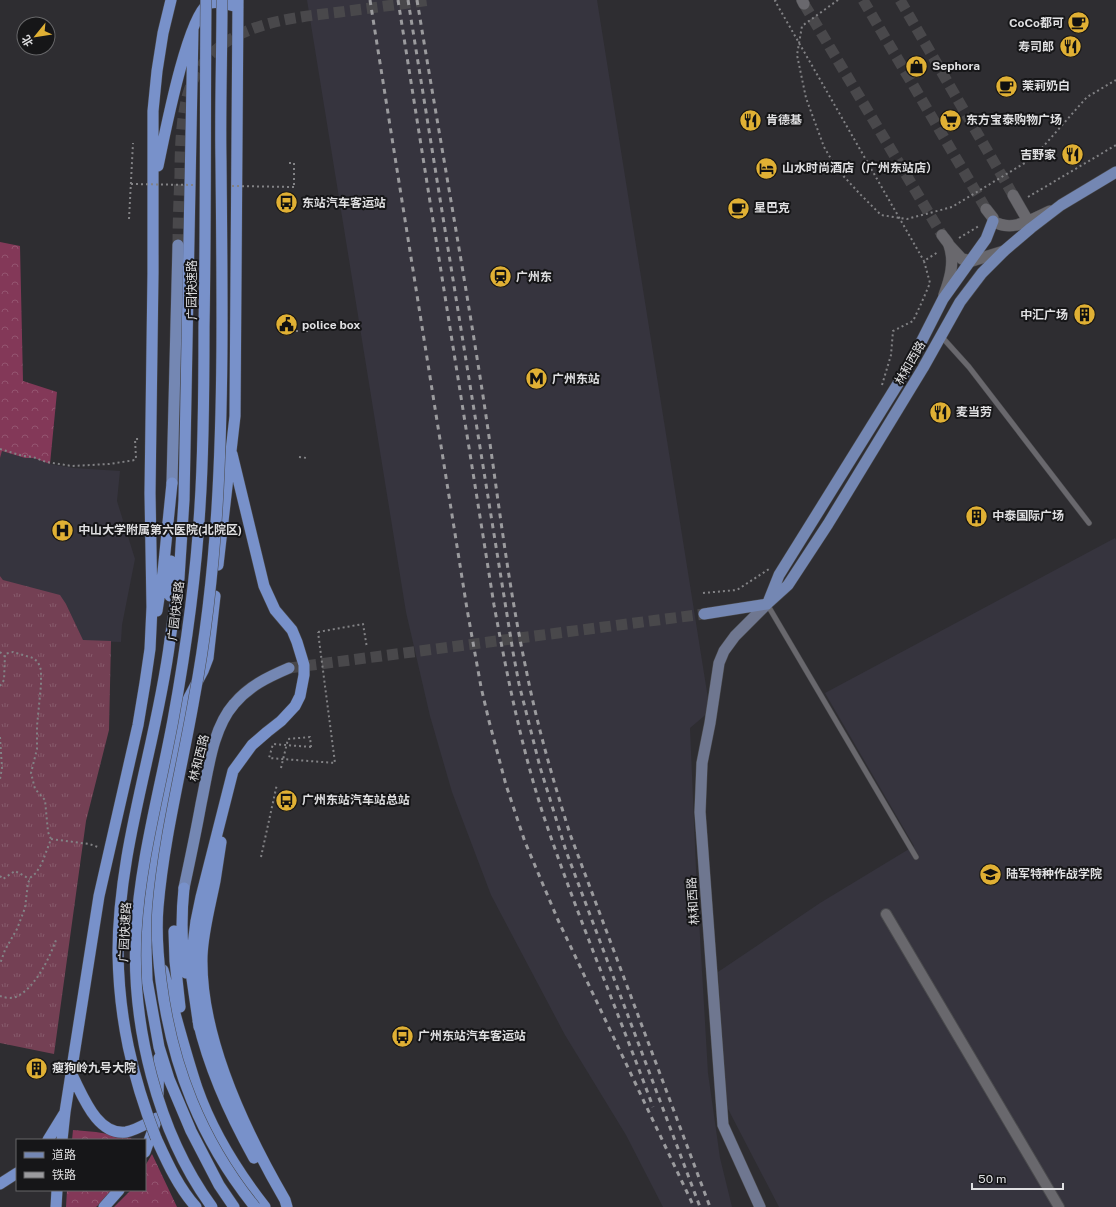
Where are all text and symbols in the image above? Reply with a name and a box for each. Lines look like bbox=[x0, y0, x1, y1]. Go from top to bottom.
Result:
cafe icon: CoCo都可 bbox=[1066, 10, 1092, 36]
north arrow bbox=[16, 16, 56, 56]
place label: CoCo都可 bbox=[1009, 16, 1064, 30]
text: 北 bbox=[19, 33, 35, 49]
restaurant icon: 寿司郎 bbox=[1057, 34, 1083, 60]
place label: 寿司郎 bbox=[1018, 40, 1054, 54]
shop icon: Sephora bbox=[904, 53, 930, 79]
place label: Sephora bbox=[932, 59, 980, 73]
cafe icon: 茉莉奶白 bbox=[994, 73, 1020, 99]
place label: 茉莉奶白 bbox=[1022, 79, 1070, 93]
restaurant icon: 肯德基 bbox=[738, 107, 764, 133]
supermarket icon: 东方宝泰购物广场 bbox=[938, 107, 964, 133]
place label: 肯德基 bbox=[766, 113, 802, 127]
place label: 东方宝泰购物广场 bbox=[966, 113, 1062, 127]
restaurant icon: 吉野家 bbox=[1059, 142, 1085, 168]
place label: 吉野家 bbox=[1020, 148, 1056, 162]
hotel icon: 山水时尚酒店（广州东站店） bbox=[754, 155, 780, 181]
place label: 山水时尚酒店（广州东站店） bbox=[782, 161, 938, 175]
bus stop icon: 东站汽车客运站 bbox=[273, 190, 299, 216]
cafe icon: 星巴克 bbox=[726, 195, 752, 221]
place label: 东站汽车客运站 bbox=[302, 196, 386, 210]
place label: 星巴克 bbox=[754, 201, 790, 215]
street label: 广园快速路 bbox=[185, 260, 199, 320]
station icon: 广州东 bbox=[487, 264, 513, 290]
place label: 广州东 bbox=[516, 270, 552, 284]
building icon: 中汇广场 bbox=[1071, 302, 1097, 328]
place label: 中汇广场 bbox=[1020, 308, 1068, 322]
public building icon: police box bbox=[273, 312, 299, 338]
place label: police box bbox=[302, 318, 360, 332]
street label: 林和西路 bbox=[892, 339, 928, 387]
metro station icon: 广州东站 bbox=[524, 366, 550, 392]
place label: 广州东站 bbox=[552, 372, 600, 386]
restaurant icon: 麦当劳 bbox=[927, 399, 953, 425]
place label: 麦当劳 bbox=[956, 405, 992, 419]
building icon: 中泰国际广场 bbox=[964, 503, 990, 529]
place label: 中泰国际广场 bbox=[992, 509, 1064, 523]
hospital icon: 中山大学附属第六医院(北院区) bbox=[50, 517, 76, 543]
place label: 中山大学附属第六医院(北院区) bbox=[78, 523, 242, 537]
street label: 广园快速路 bbox=[165, 580, 187, 642]
street label: 林和西路 bbox=[186, 733, 212, 783]
bus stop icon: 广州东站汽车站总站 bbox=[274, 787, 300, 813]
place label: 广州东站汽车站总站 bbox=[302, 793, 410, 807]
school or university icon: 陆军特种作战学院 bbox=[978, 861, 1004, 887]
place label: 陆军特种作战学院 bbox=[1006, 867, 1102, 881]
street label: 林和西路 bbox=[684, 877, 702, 925]
street label: 广园快速路 bbox=[116, 902, 134, 962]
bus stop icon: 广州东站汽车客运站 bbox=[389, 1023, 415, 1049]
place label: 广州东站汽车客运站 bbox=[418, 1029, 526, 1043]
building icon: 瘦狗岭九号大院 bbox=[23, 1055, 49, 1081]
place label: 瘦狗岭九号大院 bbox=[52, 1061, 136, 1075]
legend bbox=[16, 1139, 146, 1191]
text: 道路 bbox=[52, 1148, 76, 1162]
scale bar bbox=[972, 1165, 1063, 1191]
text: 铁路 bbox=[52, 1168, 76, 1182]
text: 50 m bbox=[978, 1172, 1006, 1186]

